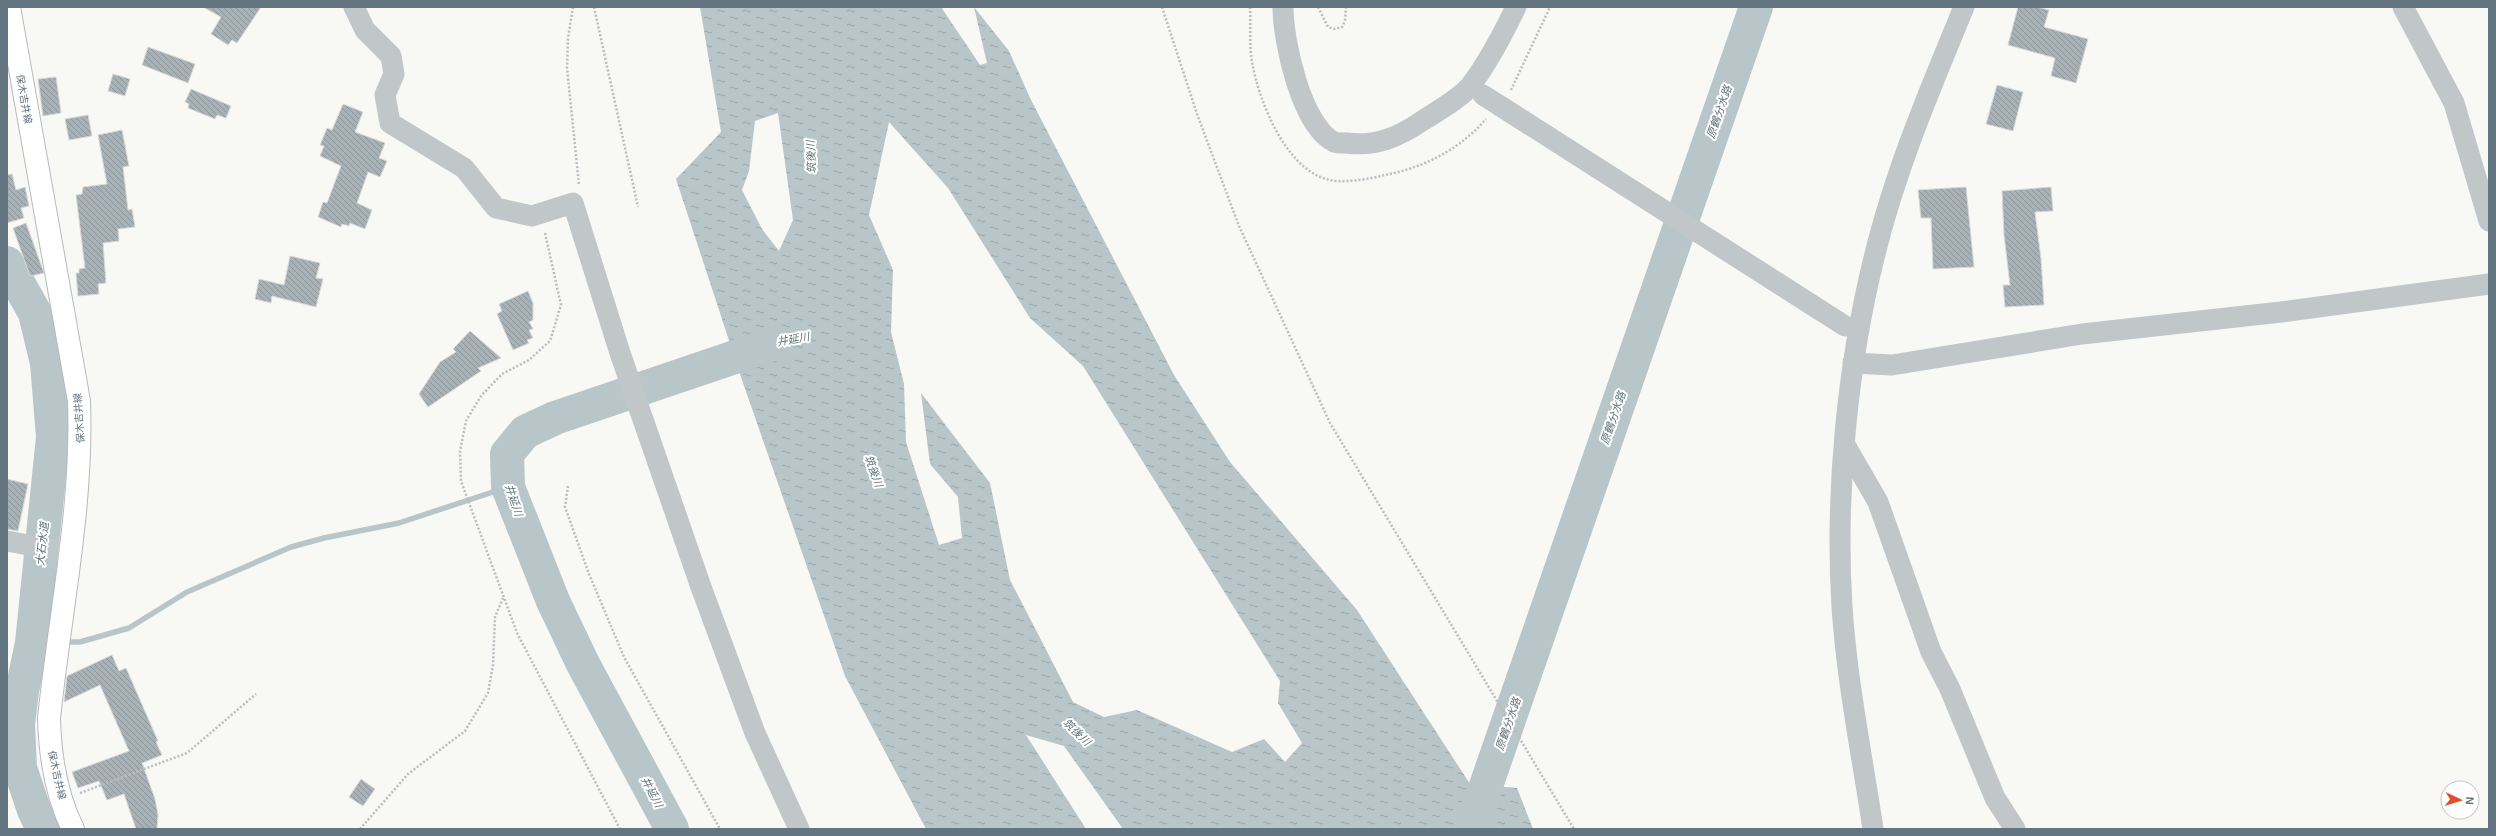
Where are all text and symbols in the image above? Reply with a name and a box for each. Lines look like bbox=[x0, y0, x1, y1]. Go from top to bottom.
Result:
street label: 保木吉井線 bbox=[14, 73, 34, 125]
water label: 原鶴分水路 bbox=[1704, 83, 1734, 140]
water label: 筑後川 bbox=[804, 139, 818, 174]
water label: 井延川 bbox=[776, 330, 811, 348]
water label: 原鶴分水路 bbox=[1598, 389, 1628, 446]
street label: 保木吉井線 bbox=[72, 393, 86, 443]
water label: 筑後川 bbox=[863, 453, 886, 489]
water label: 井延川 bbox=[503, 482, 525, 518]
water label: 大石水道 bbox=[34, 520, 50, 567]
water label: 原鶴分水路 bbox=[1493, 695, 1523, 752]
water label: 筑後川 bbox=[1061, 716, 1094, 748]
street label: 保木吉井線 bbox=[46, 749, 68, 801]
water label: 井延川 bbox=[639, 775, 666, 810]
north arrow bbox=[2440, 780, 2480, 820]
text: N bbox=[2464, 796, 2476, 805]

